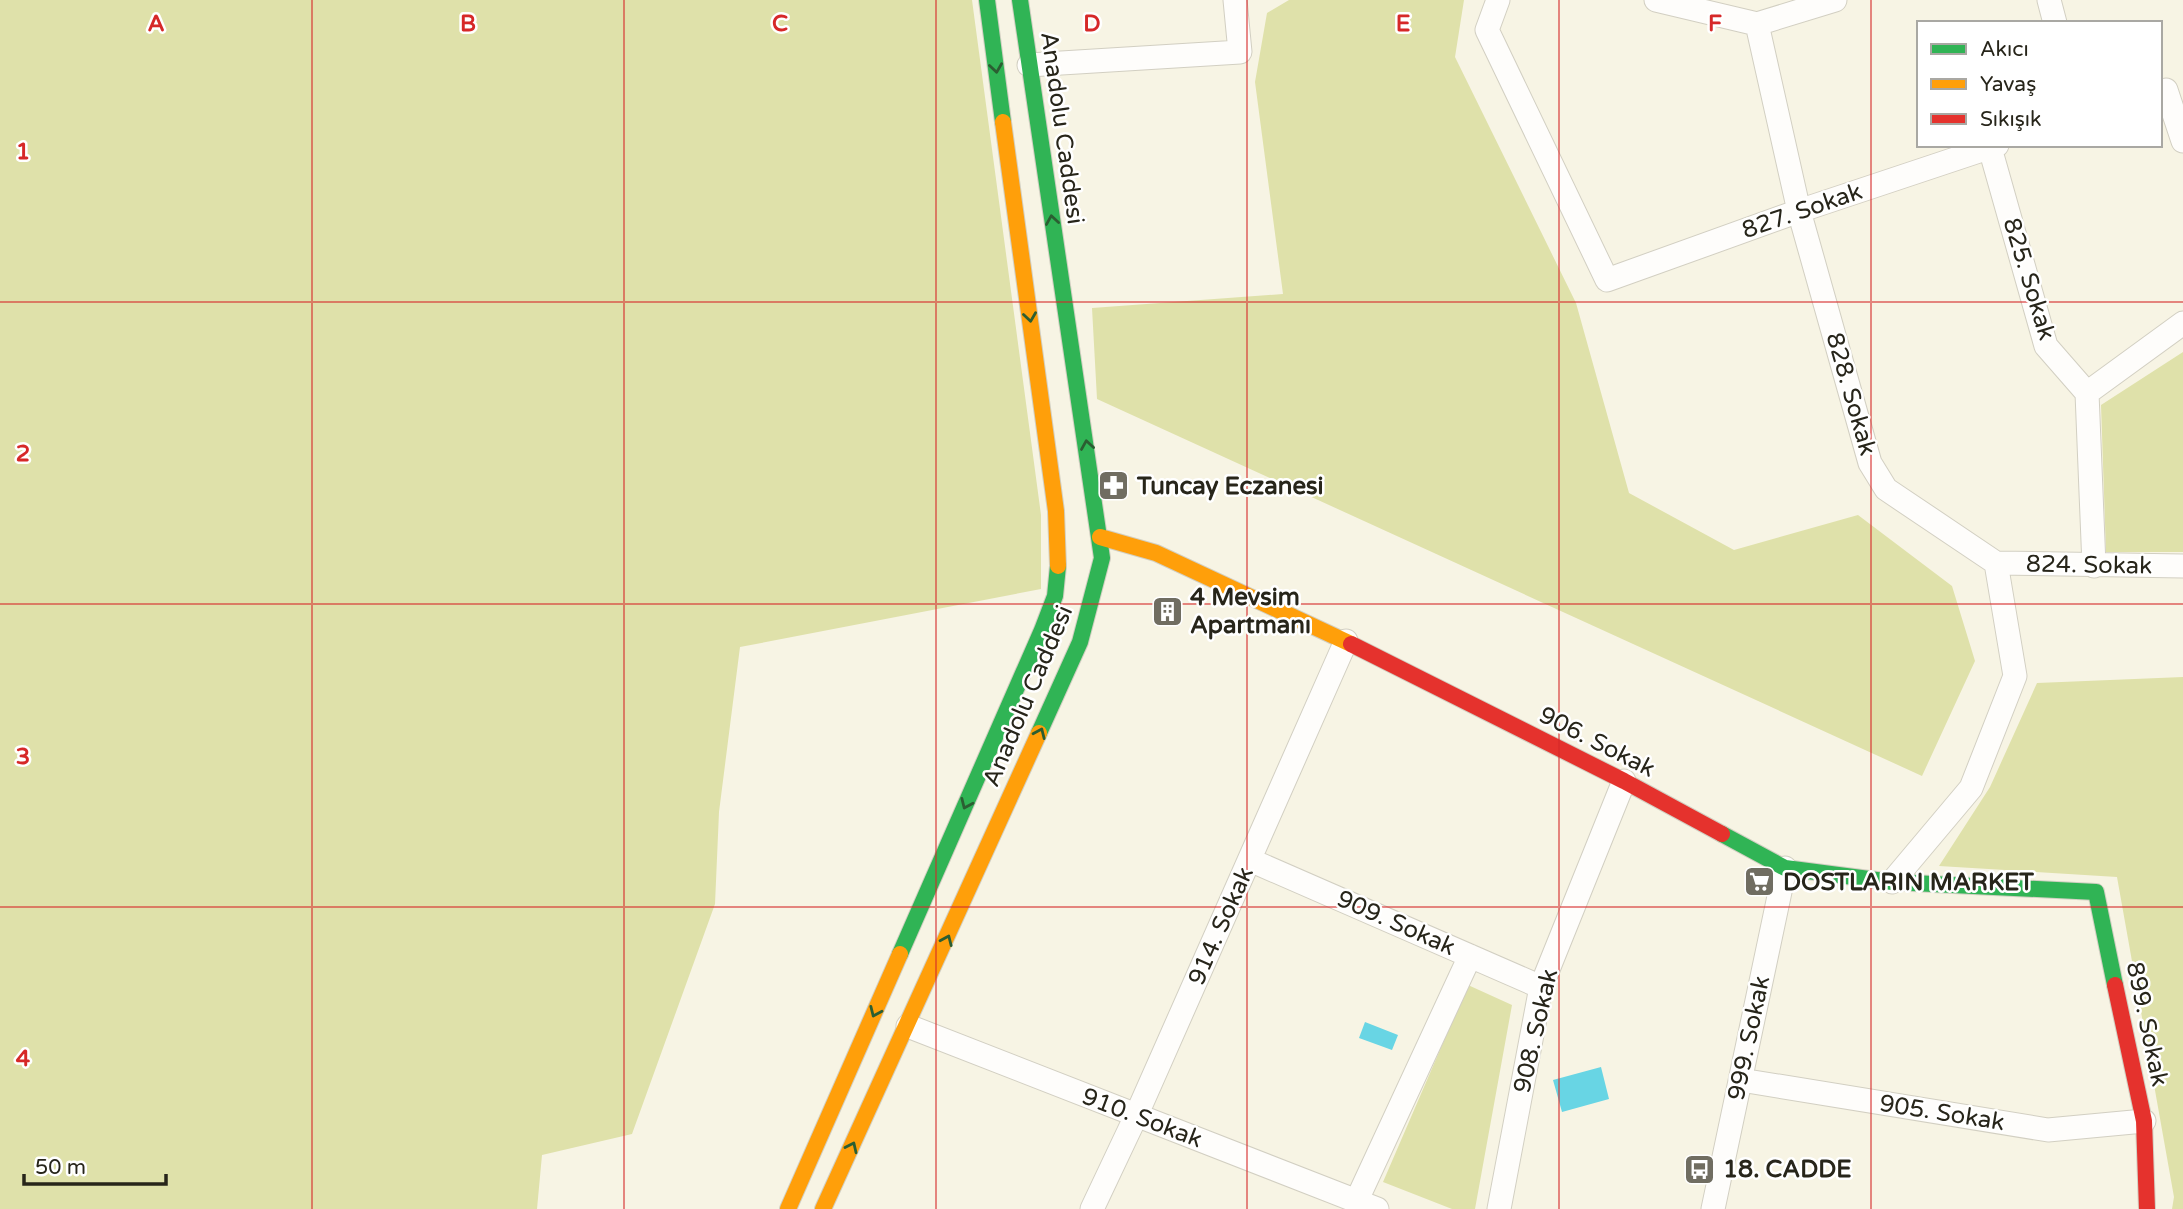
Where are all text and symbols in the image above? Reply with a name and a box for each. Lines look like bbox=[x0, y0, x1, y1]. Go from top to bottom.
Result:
text: A bbox=[147, 10, 165, 38]
text: B bbox=[460, 10, 476, 38]
text: C bbox=[772, 10, 788, 38]
text: D bbox=[1083, 10, 1101, 38]
text: E bbox=[1396, 10, 1410, 38]
text: F bbox=[1708, 10, 1722, 38]
legend bbox=[1917, 21, 2162, 147]
street label: Anadolu Caddesi bbox=[1034, 30, 1090, 226]
text: Akıcı bbox=[1980, 37, 2029, 62]
one-way arrow bbox=[989, 62, 1004, 73]
text: Yavaş bbox=[1980, 72, 2036, 97]
text: Sıkışık bbox=[1980, 107, 2041, 132]
text: 1 bbox=[16, 138, 30, 166]
street label: 827. Sokak bbox=[1738, 177, 1866, 245]
street label: 825. Sokak bbox=[1997, 214, 2061, 344]
one-way arrow bbox=[1045, 215, 1060, 226]
one-way arrow bbox=[1022, 311, 1037, 323]
street label: 828. Sokak bbox=[1820, 329, 1882, 459]
one-way arrow bbox=[1079, 439, 1094, 451]
text: 2 bbox=[16, 440, 30, 468]
pharmacy icon: Tuncay Eczanesi bbox=[1097, 469, 1131, 503]
place label: Tuncay Eczanesi bbox=[1136, 472, 1324, 501]
street label: 824. Sokak bbox=[2026, 549, 2152, 581]
place label: 4 Mevsim Apartmanı bbox=[1190, 583, 1311, 640]
building icon: 4 Mevsim Apartmanı bbox=[1150, 594, 1184, 628]
street label: Anadolu Caddesi bbox=[977, 601, 1079, 791]
street label: 906. Sokak bbox=[1534, 700, 1660, 784]
one-way arrow bbox=[1032, 727, 1046, 740]
text: 3 bbox=[16, 743, 30, 771]
one-way arrow bbox=[960, 796, 974, 809]
street label: 914. Sokak bbox=[1182, 862, 1260, 990]
supermarket icon: DOSTLARIN MARKET bbox=[1743, 865, 1777, 899]
place label: DOSTLARIN MARKET bbox=[1783, 868, 2034, 897]
street label: 909. Sokak bbox=[1332, 884, 1460, 962]
one-way arrow bbox=[939, 935, 953, 947]
street label: 899. Sokak bbox=[2120, 959, 2174, 1089]
street label: 908. Sokak bbox=[1508, 966, 1564, 1096]
street label: 999. Sokak bbox=[1722, 973, 1776, 1103]
one-way arrow bbox=[869, 1005, 883, 1017]
text: 4 bbox=[16, 1045, 31, 1073]
street label: 910. Sokak bbox=[1078, 1082, 1206, 1154]
street label: 905. Sokak bbox=[1877, 1089, 2007, 1137]
scale bar bbox=[24, 1142, 166, 1186]
one-way arrow bbox=[844, 1142, 858, 1154]
bus stop icon: 18. CADDE bbox=[1683, 1152, 1717, 1186]
text: 50 m bbox=[35, 1155, 86, 1180]
place label: 18. CADDE bbox=[1723, 1155, 1852, 1184]

